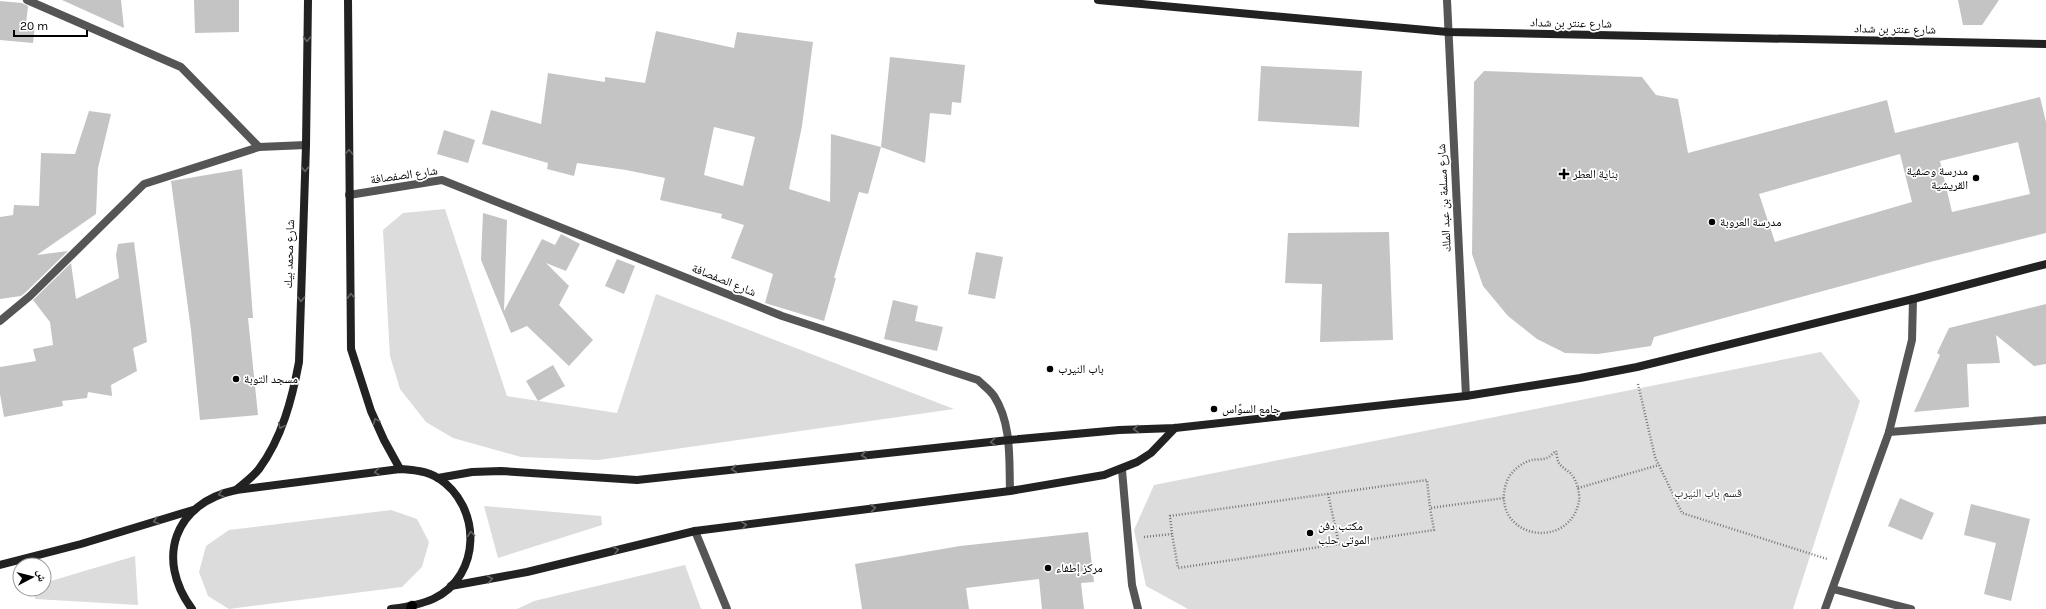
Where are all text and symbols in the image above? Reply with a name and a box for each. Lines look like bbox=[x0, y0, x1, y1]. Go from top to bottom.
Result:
scale bar bbox=[14, 12, 87, 38]
street label: شارع عنتر بن شداد bbox=[1530, 15, 1612, 32]
text: 20 m bbox=[20, 19, 48, 33]
street label: شارع عنتر بن شداد bbox=[1854, 21, 1936, 38]
one-way arrow bbox=[303, 36, 311, 42]
street label: شارع مسلمة بن عبد الملك bbox=[1434, 143, 1455, 253]
one-way arrow bbox=[345, 149, 353, 155]
street label: شارع الصفصافة bbox=[369, 163, 439, 188]
place label: مدرسة وصفية القريشية bbox=[1907, 164, 1968, 192]
one-way arrow bbox=[301, 166, 309, 172]
place label: بناية العطر bbox=[1572, 167, 1618, 181]
marker: بناية العطر bbox=[1558, 168, 1570, 180]
marker: مدرسة وصفية القريشية bbox=[1971, 173, 1981, 183]
place label: مدرسة العروبة bbox=[1720, 215, 1782, 229]
marker: مدرسة العروبة bbox=[1707, 217, 1717, 227]
street label: شارع محمد بيك bbox=[281, 219, 298, 289]
street label: شارع الصفصافة bbox=[690, 261, 758, 300]
one-way arrow bbox=[346, 293, 355, 299]
one-way arrow bbox=[297, 296, 305, 302]
place label: باب النيرب bbox=[1058, 362, 1104, 376]
marker: باب النيرب bbox=[1045, 364, 1055, 374]
place label: مسجد التوبة bbox=[244, 372, 298, 386]
marker: مسجد التوبة bbox=[231, 374, 241, 384]
place label: جامع السوَّاس bbox=[1222, 402, 1281, 416]
marker: جامع السوَّاس bbox=[1209, 404, 1219, 414]
one-way arrow bbox=[373, 418, 381, 426]
one-way arrow bbox=[278, 423, 286, 430]
one-way arrow bbox=[1133, 425, 1139, 434]
one-way arrow bbox=[990, 437, 996, 446]
one-way arrow bbox=[861, 451, 867, 460]
one-way arrow bbox=[731, 464, 737, 473]
one-way arrow bbox=[374, 467, 380, 476]
park label: قسم باب النيرب bbox=[1674, 486, 1742, 501]
one-way arrow bbox=[217, 489, 224, 498]
one-way arrow bbox=[870, 504, 876, 513]
one-way arrow bbox=[153, 516, 160, 525]
place label: مكتب دفن الموتى حلب bbox=[1318, 519, 1370, 547]
one-way arrow bbox=[741, 521, 747, 530]
marker: مكتب دفن الموتى حلب bbox=[1305, 528, 1315, 538]
one-way arrow bbox=[466, 531, 475, 537]
one-way arrow bbox=[613, 547, 620, 555]
north arrow bbox=[12, 557, 52, 597]
place label: مركز إطفاء bbox=[1056, 561, 1103, 576]
marker: مركز إطفاء bbox=[1043, 563, 1053, 573]
text: ش bbox=[33, 569, 49, 583]
one-way arrow bbox=[487, 575, 493, 584]

